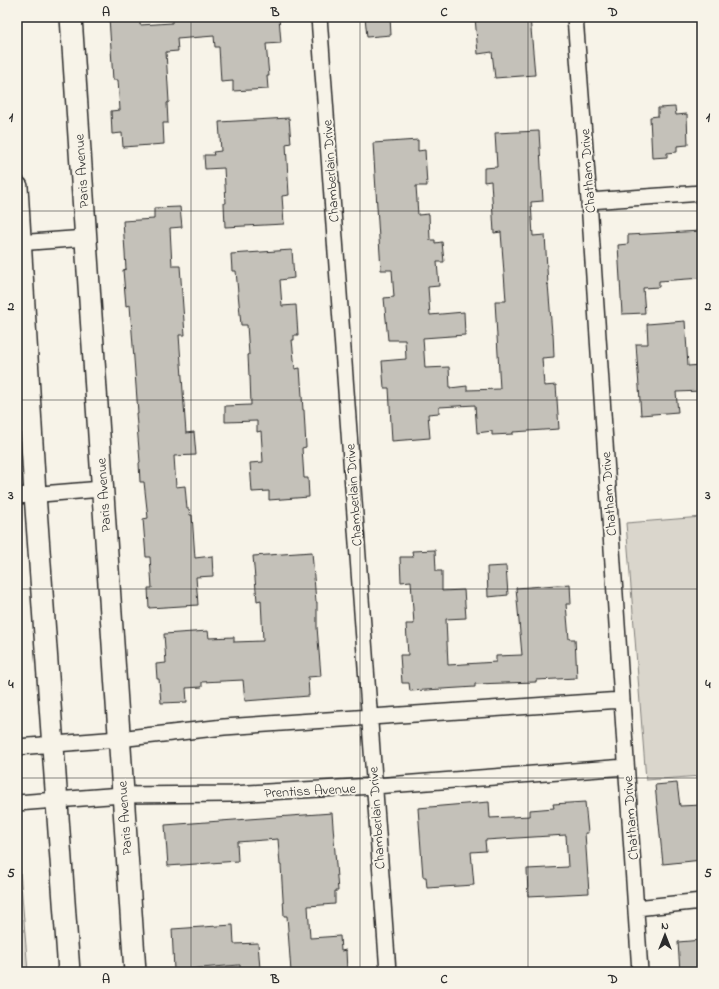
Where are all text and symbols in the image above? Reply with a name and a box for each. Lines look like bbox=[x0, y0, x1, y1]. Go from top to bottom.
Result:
text: A bbox=[102, 3, 110, 22]
text: B bbox=[270, 3, 280, 22]
text: C bbox=[440, 3, 448, 22]
text: D bbox=[607, 3, 618, 22]
text: 1 bbox=[9, 108, 14, 127]
text: 1 bbox=[706, 108, 711, 127]
street label: Chamberlain Drive bbox=[317, 118, 346, 223]
street label: Chatham Drive bbox=[575, 127, 602, 214]
street label: Paris Avenue bbox=[69, 132, 96, 209]
text: 2 bbox=[7, 297, 15, 316]
text: 2 bbox=[704, 297, 712, 316]
street label: Chamberlain Drive bbox=[340, 442, 369, 547]
street label: Chatham Drive bbox=[596, 450, 623, 537]
street label: Paris Avenue bbox=[91, 456, 118, 533]
text: 3 bbox=[7, 486, 14, 505]
text: 3 bbox=[704, 486, 711, 505]
text: 4 bbox=[7, 675, 14, 694]
text: 4 bbox=[704, 675, 711, 694]
street label: Chamberlain Drive bbox=[363, 765, 392, 870]
street label: Chatham Drive bbox=[618, 774, 645, 861]
street label: Paris Avenue bbox=[112, 779, 139, 856]
street label: Prentiss Avenue bbox=[264, 779, 357, 804]
text: 5 bbox=[7, 864, 15, 883]
text: 5 bbox=[704, 864, 712, 883]
north arrow bbox=[645, 915, 685, 955]
text: N bbox=[661, 918, 669, 934]
text: A bbox=[102, 970, 110, 989]
text: B bbox=[270, 970, 280, 989]
text: C bbox=[440, 970, 448, 989]
text: D bbox=[607, 970, 618, 989]

